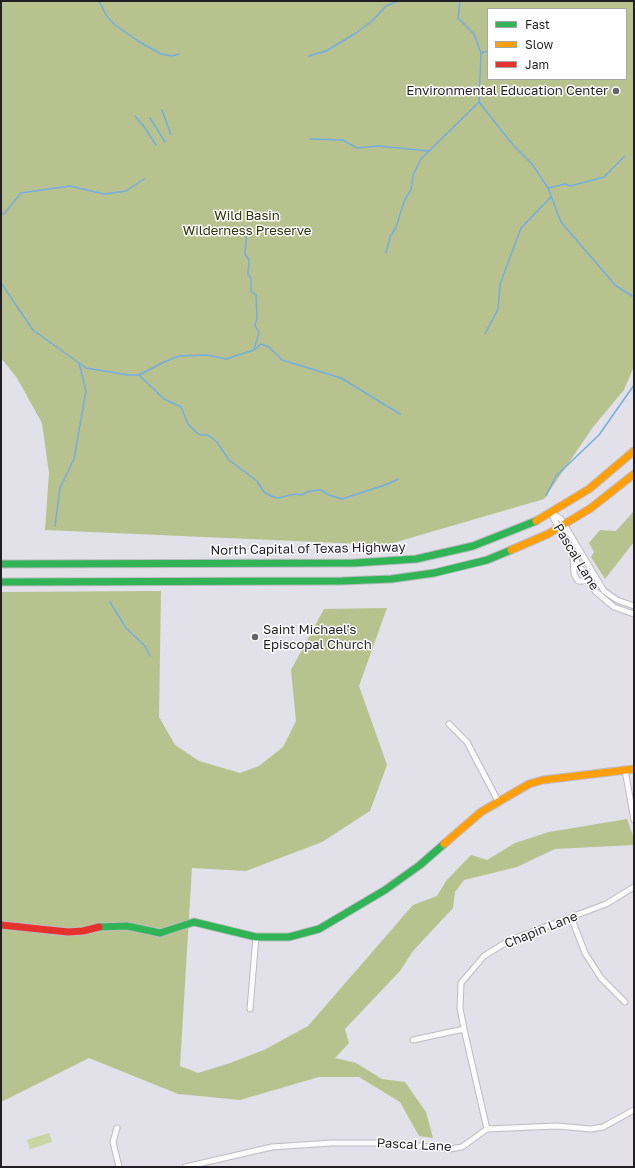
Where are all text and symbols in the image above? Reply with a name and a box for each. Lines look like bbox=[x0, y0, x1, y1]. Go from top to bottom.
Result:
legend bbox=[487, 8, 627, 80]
text: Fast bbox=[525, 17, 550, 32]
text: Slow bbox=[525, 37, 553, 52]
text: Jam bbox=[525, 57, 549, 72]
place label: Environmental Education Center bbox=[406, 83, 608, 99]
marker: Environmental Education Center bbox=[611, 86, 621, 96]
park label: Wild Basin Wilderness Preserve bbox=[183, 208, 311, 239]
street label: Pascal Lane bbox=[550, 521, 602, 593]
street label: North Capital of Texas Highway bbox=[210, 539, 406, 559]
place label: Saint Michael's Episcopal Church bbox=[263, 622, 372, 653]
marker: Saint Michael's Episcopal Church bbox=[250, 632, 260, 642]
street label: Chapin Lane bbox=[502, 908, 580, 952]
street label: Pascal Lane bbox=[376, 1135, 452, 1155]

